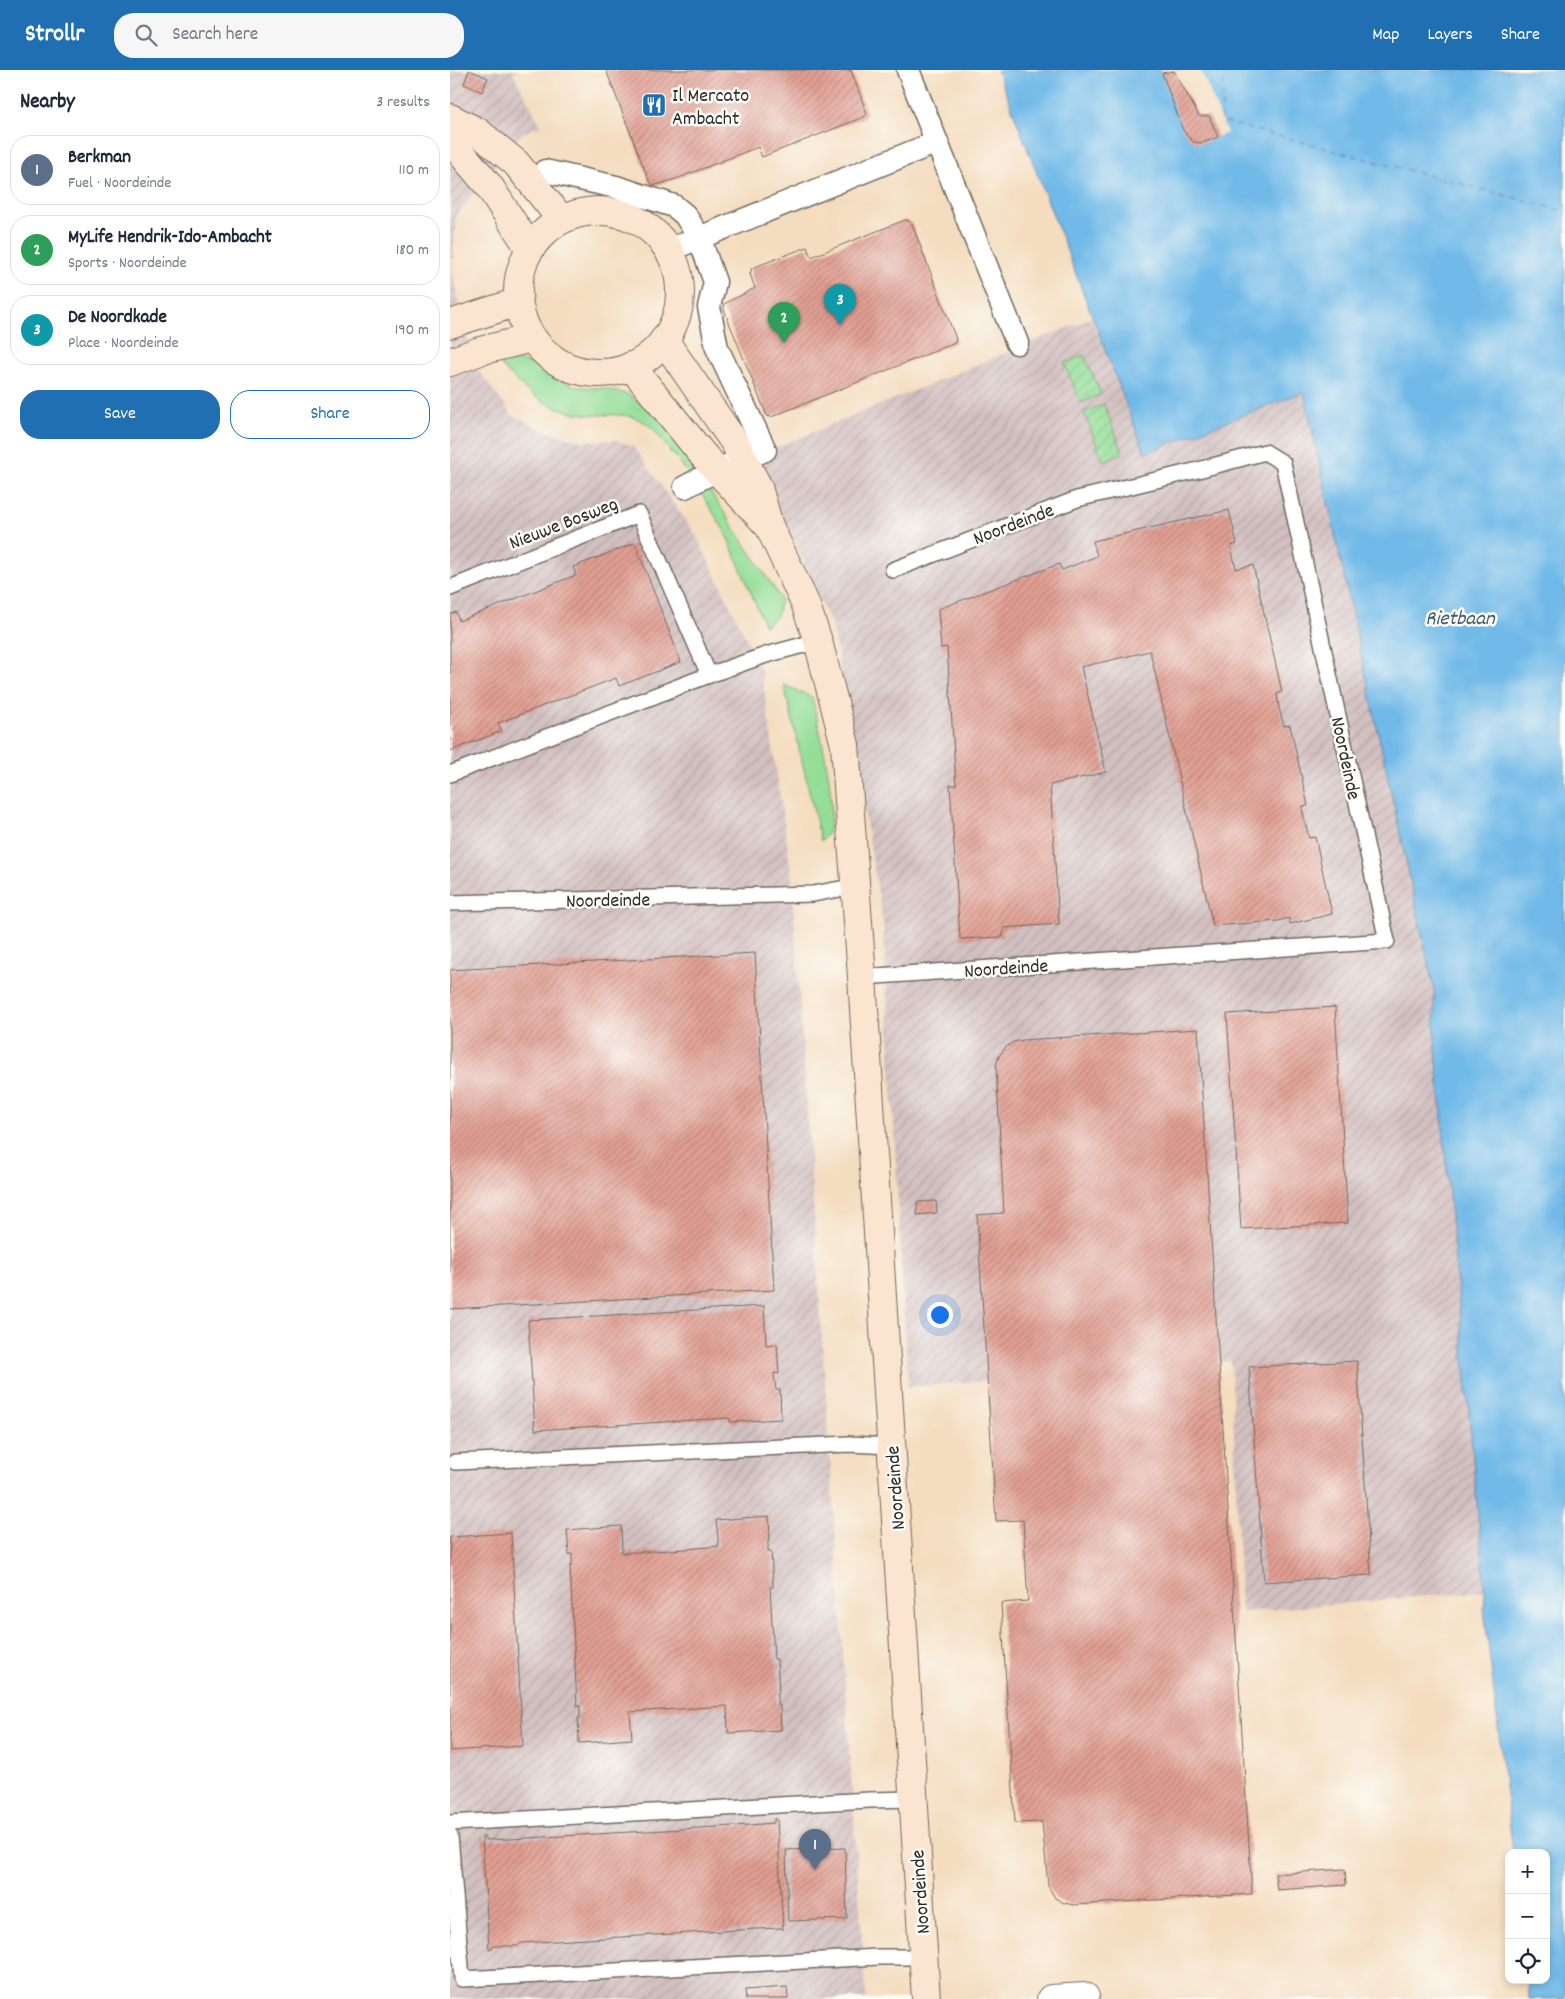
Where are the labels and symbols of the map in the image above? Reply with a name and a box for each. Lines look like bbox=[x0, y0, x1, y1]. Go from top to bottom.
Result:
place label: Il Mercato Ambacht bbox=[672, 83, 749, 134]
restaurant icon: Il Mercato Ambacht bbox=[641, 92, 667, 118]
pin: 3 bbox=[824, 284, 856, 325]
pin: 2 bbox=[768, 302, 800, 343]
street label: Nieuwe Bosweg bbox=[506, 491, 623, 558]
street label: Noordeinde bbox=[970, 498, 1059, 554]
water label: Rietbaan bbox=[1425, 605, 1496, 635]
street label: Noordeinde bbox=[1322, 714, 1367, 803]
street label: Noordeinde bbox=[566, 887, 651, 917]
street label: Noordeinde bbox=[963, 953, 1049, 987]
your location bbox=[927, 1302, 953, 1328]
street label: Noordeinde bbox=[880, 1445, 914, 1531]
pin: 1 bbox=[799, 1829, 831, 1870]
street label: Noordeinde bbox=[905, 1849, 939, 1935]

